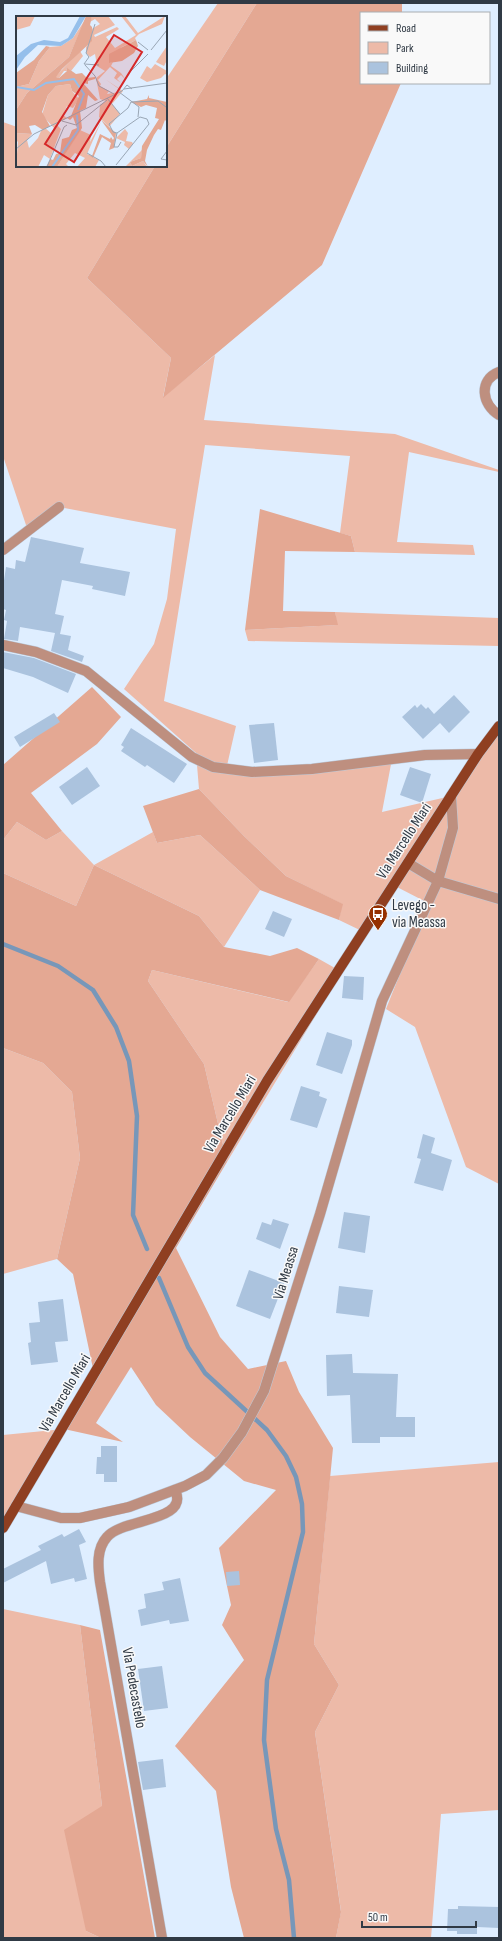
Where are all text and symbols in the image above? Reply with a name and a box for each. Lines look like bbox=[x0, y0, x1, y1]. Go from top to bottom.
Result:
legend bbox=[360, 12, 490, 84]
inset map bbox=[16, 16, 167, 167]
text: Road bbox=[396, 21, 416, 36]
text: Park bbox=[396, 41, 414, 56]
text: Building bbox=[396, 61, 428, 76]
street label: Via Marcello Miari bbox=[372, 799, 436, 883]
place label: Levego - via Meassa bbox=[392, 896, 446, 932]
bus stop icon: Levego - via Meassa bbox=[367, 903, 389, 931]
street label: Via Marcello Miari bbox=[199, 1072, 261, 1156]
street label: Via Meassa bbox=[269, 1244, 303, 1302]
street label: Via Marcello Miari bbox=[35, 1350, 95, 1436]
street label: Via Pedecastello bbox=[118, 1646, 150, 1730]
scale bar bbox=[362, 1903, 476, 1929]
text: 50 m bbox=[368, 1910, 388, 1925]

